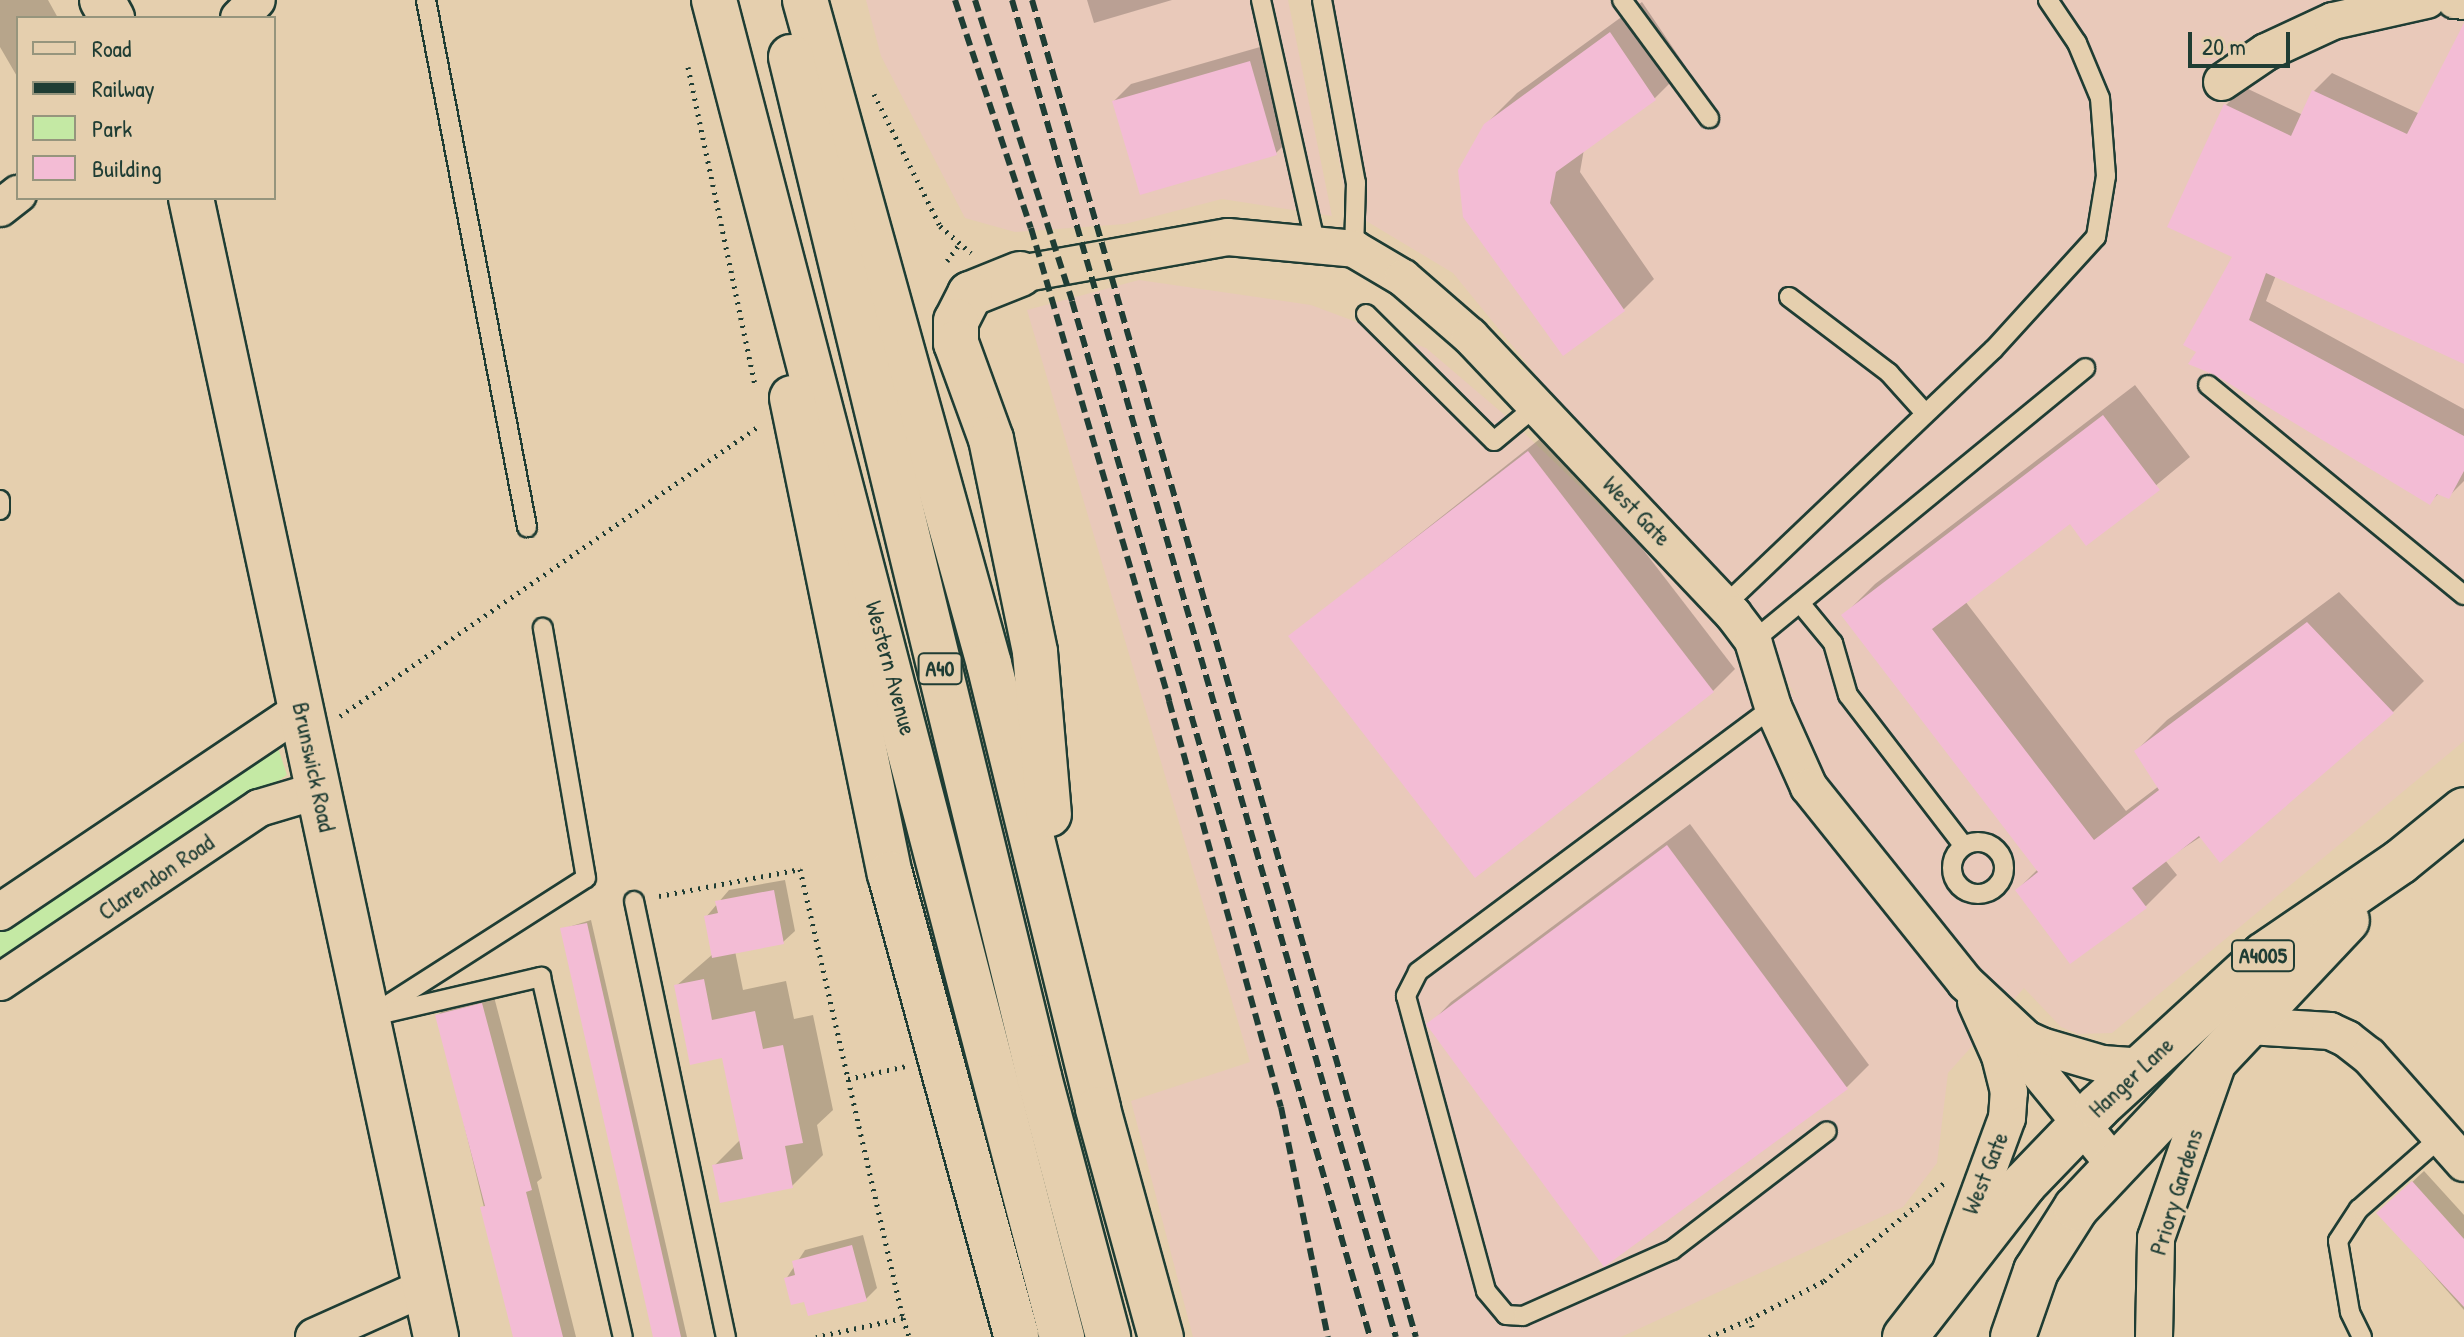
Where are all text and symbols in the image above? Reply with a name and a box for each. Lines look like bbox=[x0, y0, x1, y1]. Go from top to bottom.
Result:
legend bbox=[16, 16, 276, 200]
scale bar bbox=[2192, 16, 2294, 66]
text: 20 m bbox=[2202, 30, 2246, 62]
text: Road bbox=[92, 32, 131, 64]
text: Railway bbox=[92, 72, 155, 104]
text: Park bbox=[92, 112, 132, 144]
text: Building bbox=[92, 152, 162, 184]
street label: West Gate bbox=[1597, 470, 1677, 552]
street label: Western Avenue bbox=[859, 598, 923, 738]
road number: A40 bbox=[916, 651, 964, 687]
street label: Brunswick Road bbox=[286, 700, 342, 834]
street label: Clarendon Road bbox=[93, 828, 219, 926]
road number: A4005 bbox=[2229, 938, 2297, 974]
street label: Hanger Lane bbox=[2083, 1031, 2179, 1123]
street label: Priory Gardens bbox=[2143, 1126, 2209, 1258]
street label: West Gate bbox=[1956, 1128, 2014, 1218]

